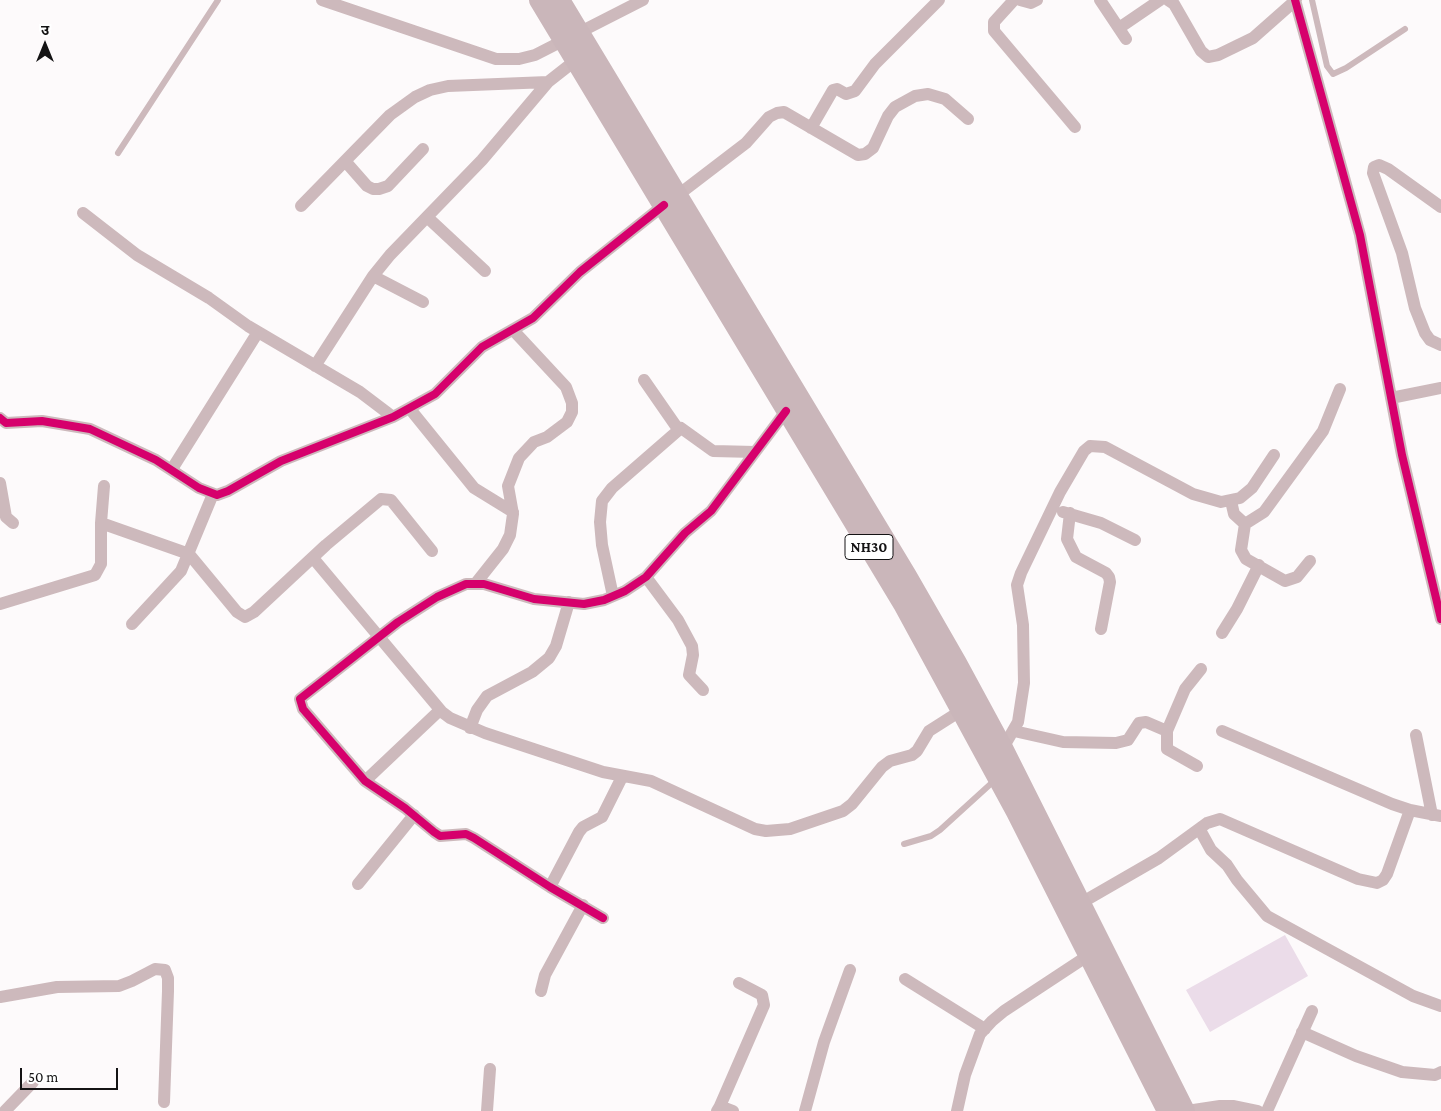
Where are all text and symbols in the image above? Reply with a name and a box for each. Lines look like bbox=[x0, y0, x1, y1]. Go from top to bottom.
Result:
north arrow bbox=[20, 20, 70, 70]
text: उ bbox=[41, 22, 49, 38]
road number: NH30 bbox=[845, 534, 893, 560]
scale bar bbox=[22, 1058, 120, 1090]
text: 50 m bbox=[28, 1069, 58, 1085]

